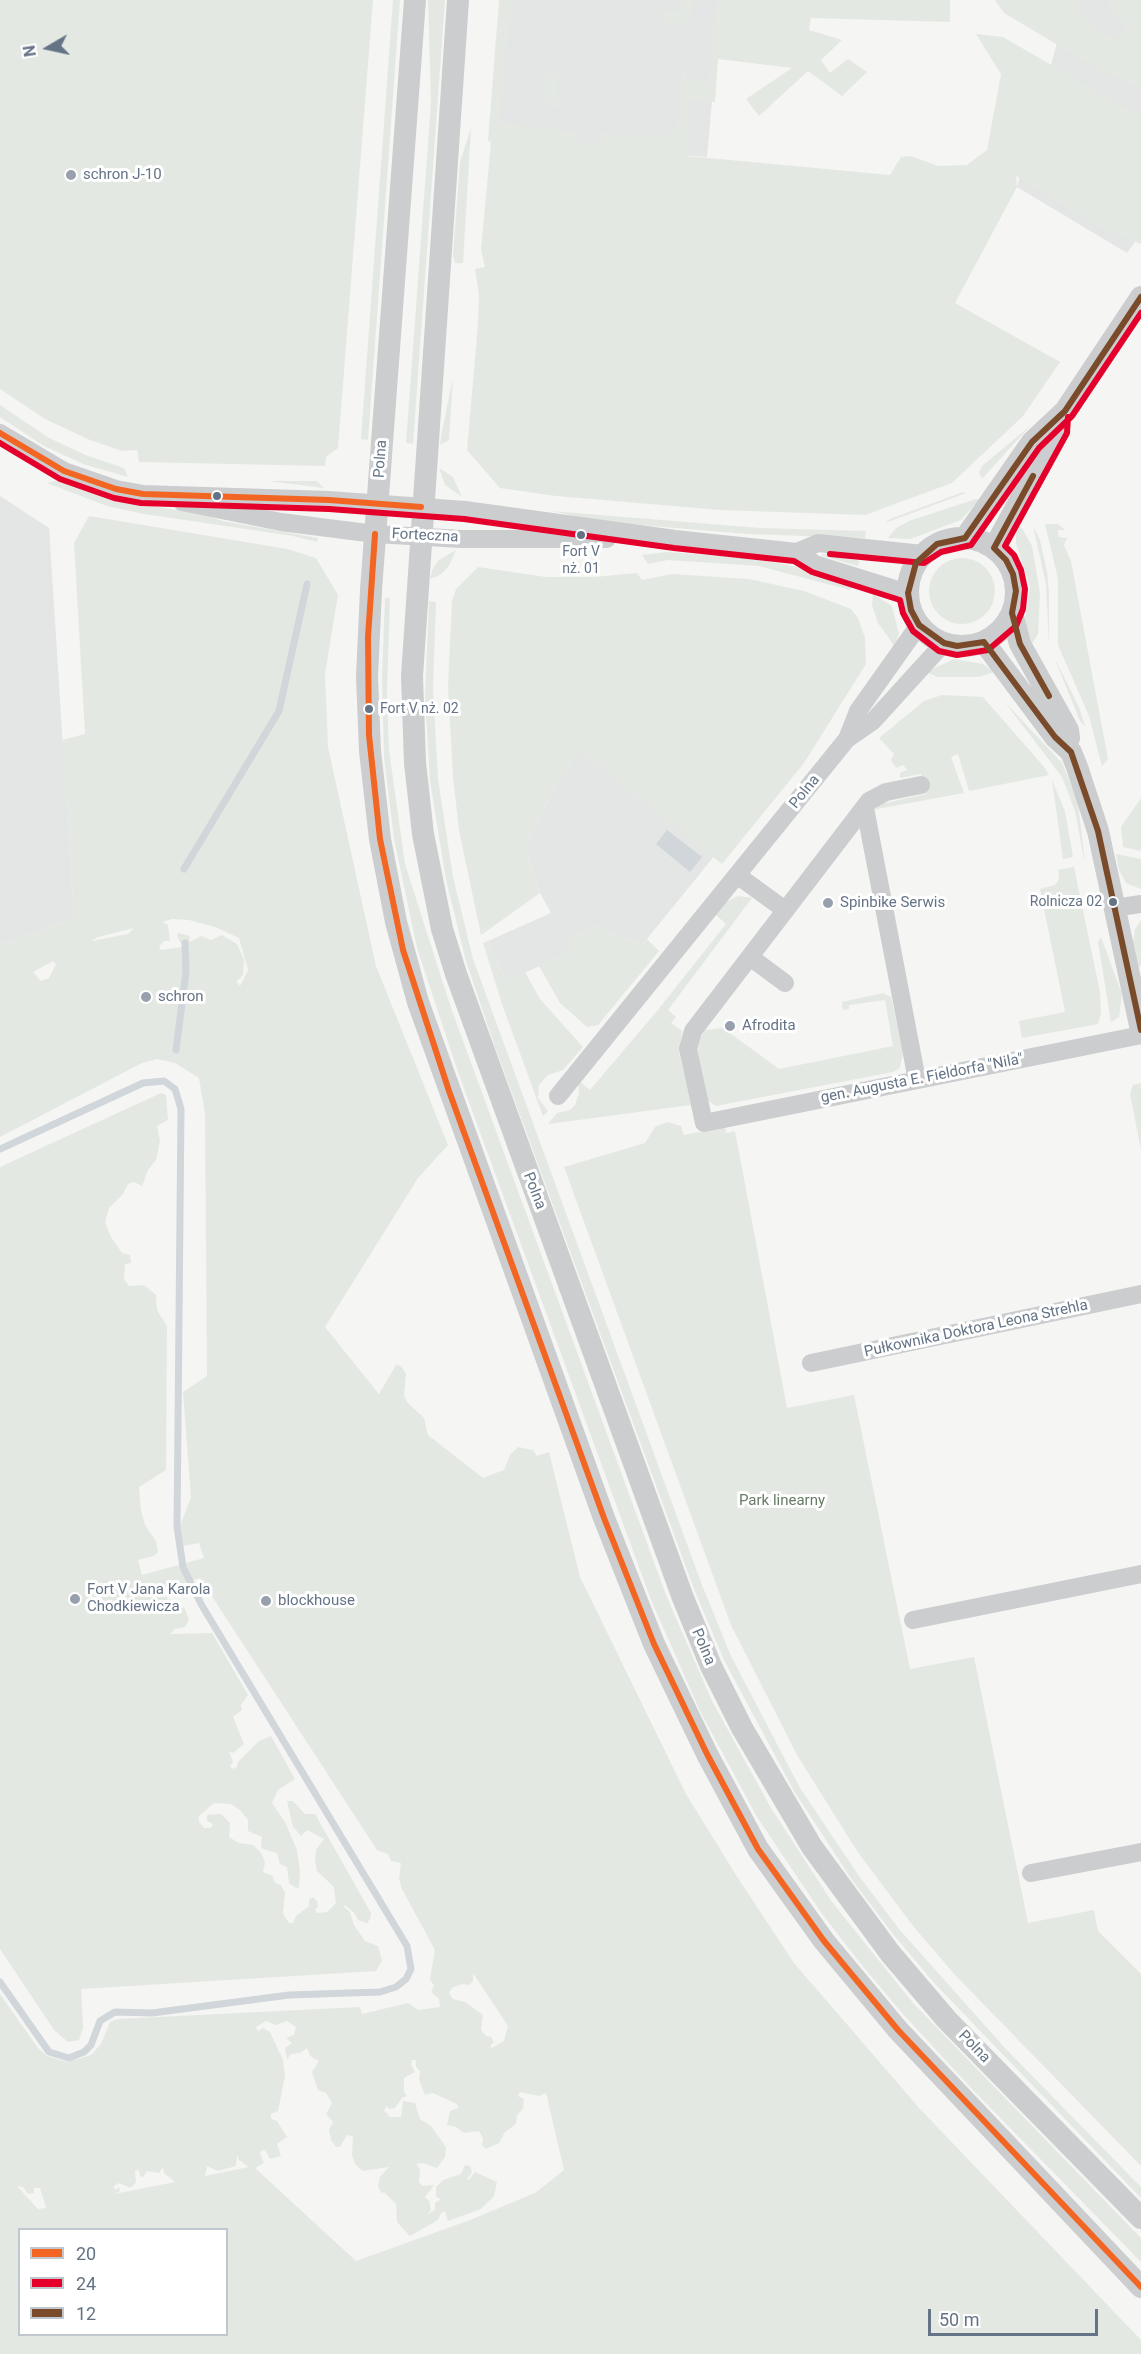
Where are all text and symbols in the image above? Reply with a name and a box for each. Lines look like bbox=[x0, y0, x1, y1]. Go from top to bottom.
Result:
north arrow bbox=[18, 18, 78, 78]
text: N bbox=[19, 44, 40, 58]
place label: schron J-10 bbox=[83, 166, 162, 184]
marker: schron J-10 bbox=[64, 168, 78, 182]
street label: Polna bbox=[371, 439, 391, 479]
unlabelled marker bbox=[211, 490, 223, 502]
street label: Forteczna bbox=[391, 525, 459, 547]
marker: Fort V nż. 01 bbox=[575, 529, 587, 541]
place label: Fort V nż. 01 bbox=[562, 544, 600, 576]
place label: Fort V nż. 02 bbox=[380, 701, 459, 717]
marker: Fort V nż. 02 bbox=[363, 703, 375, 715]
street label: Polna bbox=[786, 772, 824, 812]
place label: Spinbike Serwis bbox=[840, 894, 945, 912]
place label: Rolnicza 02 bbox=[1030, 894, 1102, 910]
marker: Spinbike Serwis bbox=[821, 896, 835, 910]
marker: Rolnicza 02 bbox=[1107, 896, 1119, 908]
place label: schron bbox=[158, 988, 204, 1006]
marker: schron bbox=[139, 990, 153, 1004]
place label: Afrodita bbox=[742, 1017, 796, 1035]
marker: Afrodita bbox=[723, 1019, 737, 1033]
street label: gen. Augusta E. Fieldorfa "Nila" bbox=[819, 1051, 1025, 1107]
street label: Polna bbox=[519, 1170, 549, 1212]
street label: Pułkownika Doktora Leona Strehla bbox=[863, 1296, 1089, 1362]
park label: Park linearny bbox=[739, 1492, 825, 1510]
place label: Fort V Jana Karola Chodkiewicza bbox=[87, 1581, 211, 1616]
marker: Fort V Jana Karola Chodkiewicza bbox=[68, 1592, 82, 1606]
place label: blockhouse bbox=[278, 1592, 355, 1610]
marker: blockhouse bbox=[259, 1594, 273, 1608]
street label: Polna bbox=[687, 1626, 719, 1668]
street label: Polna bbox=[954, 2027, 994, 2067]
legend bbox=[18, 2228, 228, 2336]
text: 20 bbox=[76, 2243, 96, 2264]
text: 24 bbox=[76, 2273, 96, 2294]
scale bar bbox=[931, 2297, 1100, 2335]
text: 12 bbox=[76, 2303, 96, 2324]
text: 50 m bbox=[939, 2309, 979, 2330]

